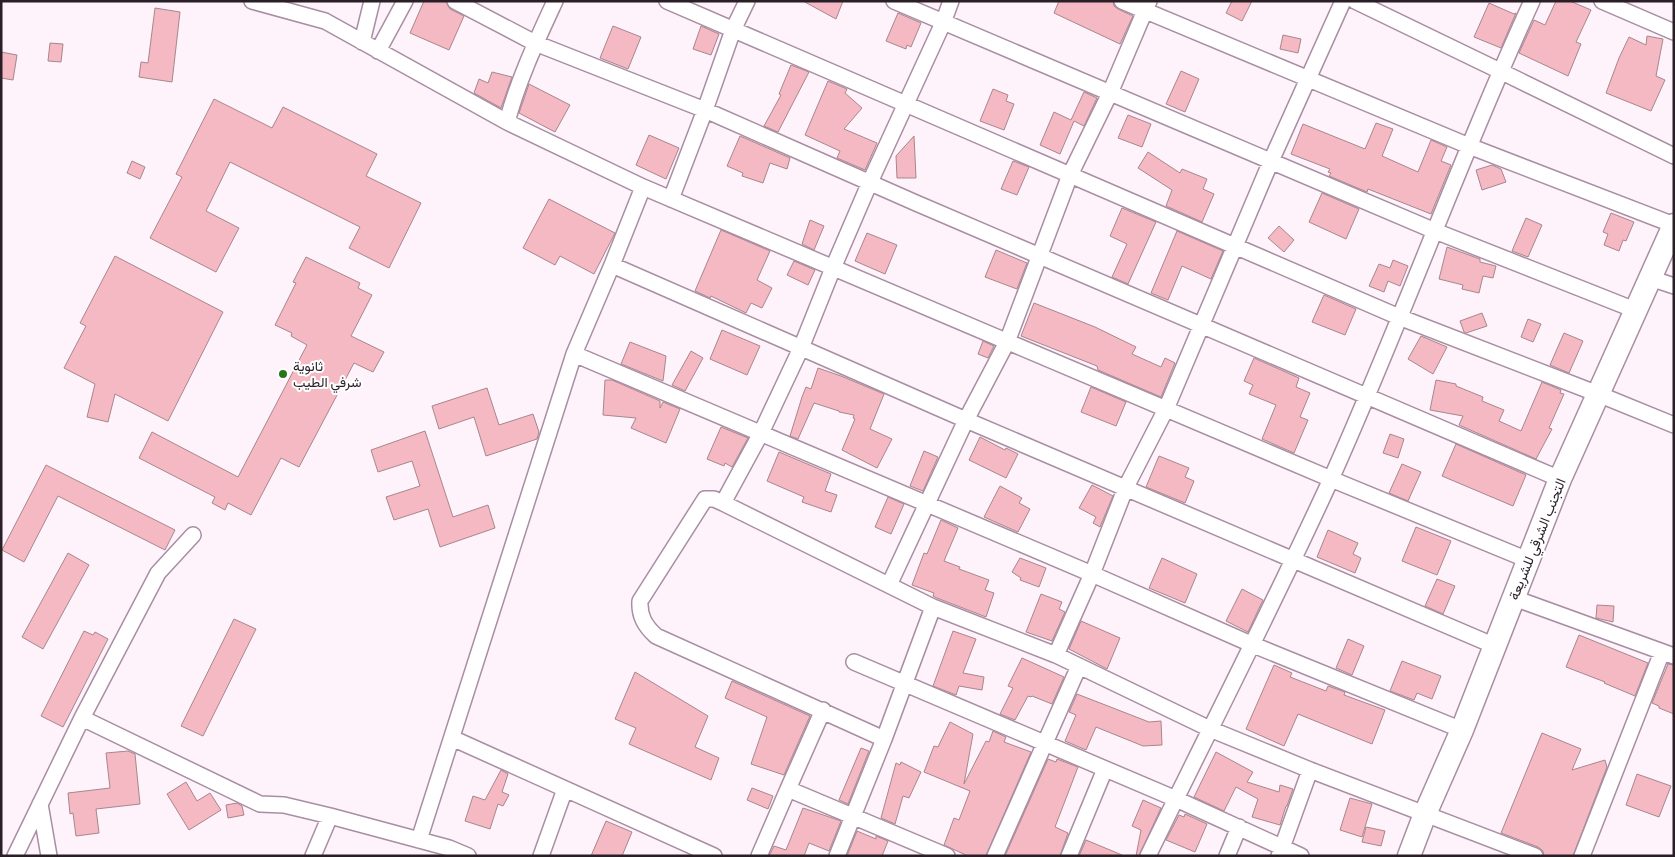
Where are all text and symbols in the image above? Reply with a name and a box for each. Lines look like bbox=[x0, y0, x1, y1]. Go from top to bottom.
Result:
place label: ثانوية شرفي الطيب bbox=[293, 357, 362, 394]
marker: ثانوية شرفي الطيب bbox=[277, 368, 289, 380]
street label: التجنب الشرقي للشريعة bbox=[1504, 476, 1572, 604]

